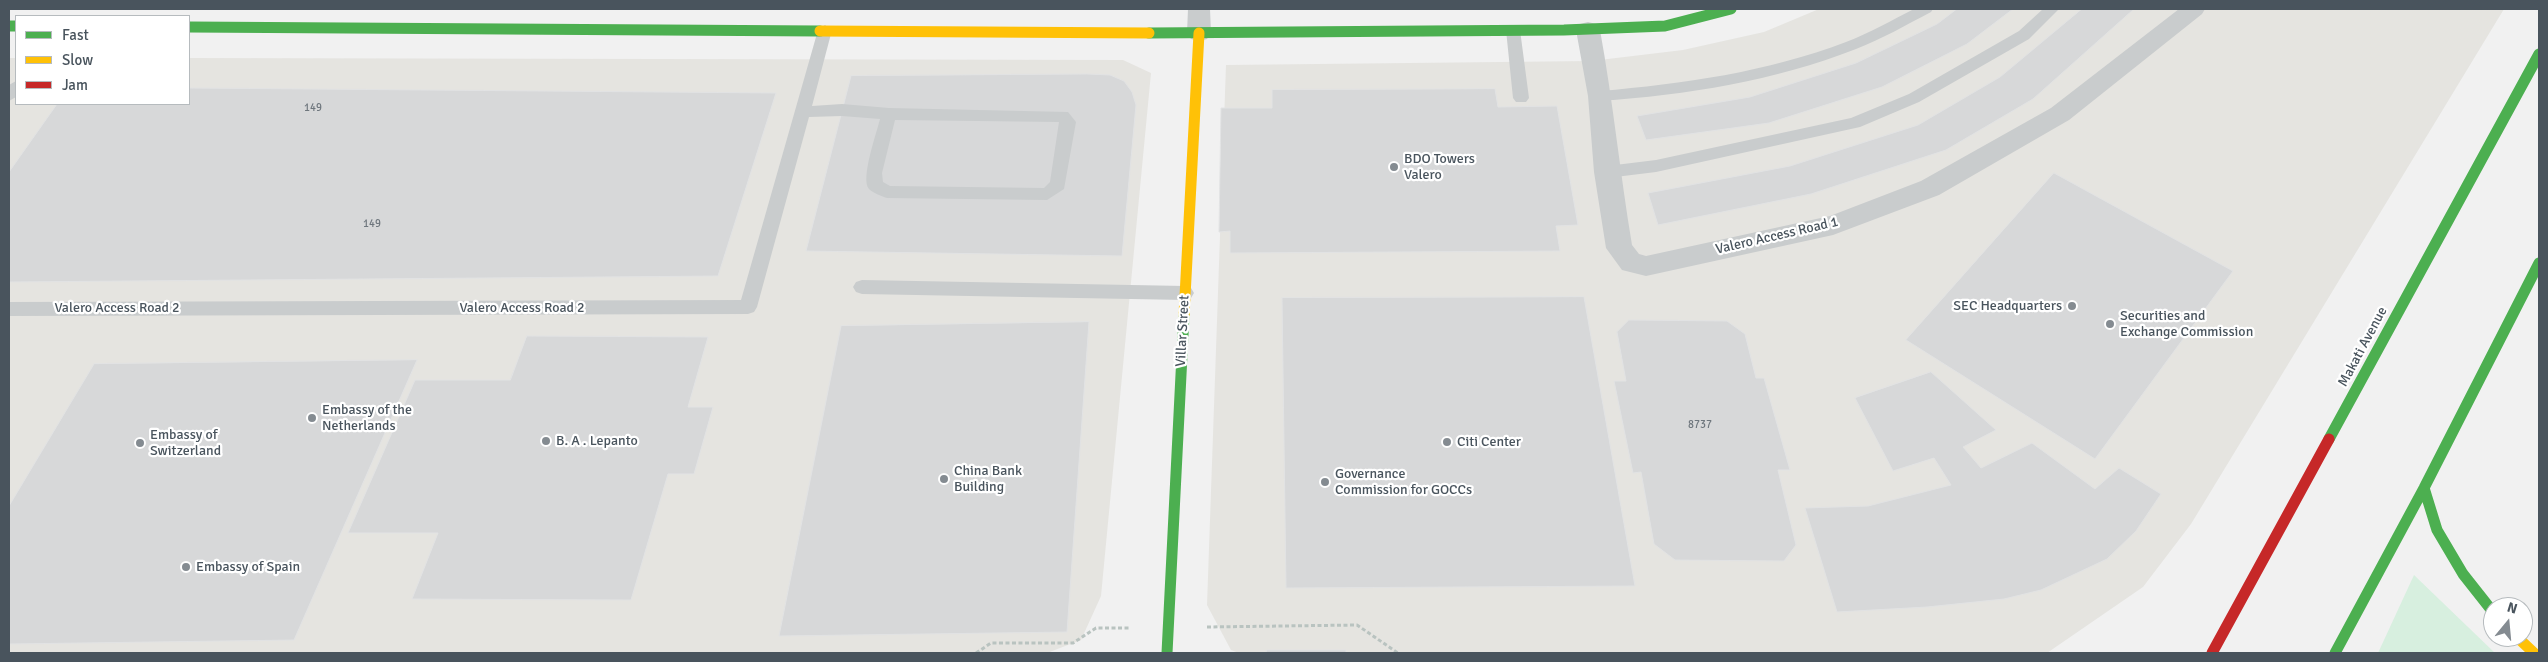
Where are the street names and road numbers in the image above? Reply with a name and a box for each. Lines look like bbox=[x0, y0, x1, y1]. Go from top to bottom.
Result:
street label: Valero Access Road 1 bbox=[1714, 214, 1840, 258]
street label: Villar Street bbox=[1173, 295, 1193, 367]
street label: Valero Access Road 2 bbox=[54, 300, 180, 316]
street label: Valero Access Road 2 bbox=[459, 300, 585, 316]
street label: Makati Avenue bbox=[2335, 304, 2391, 390]

